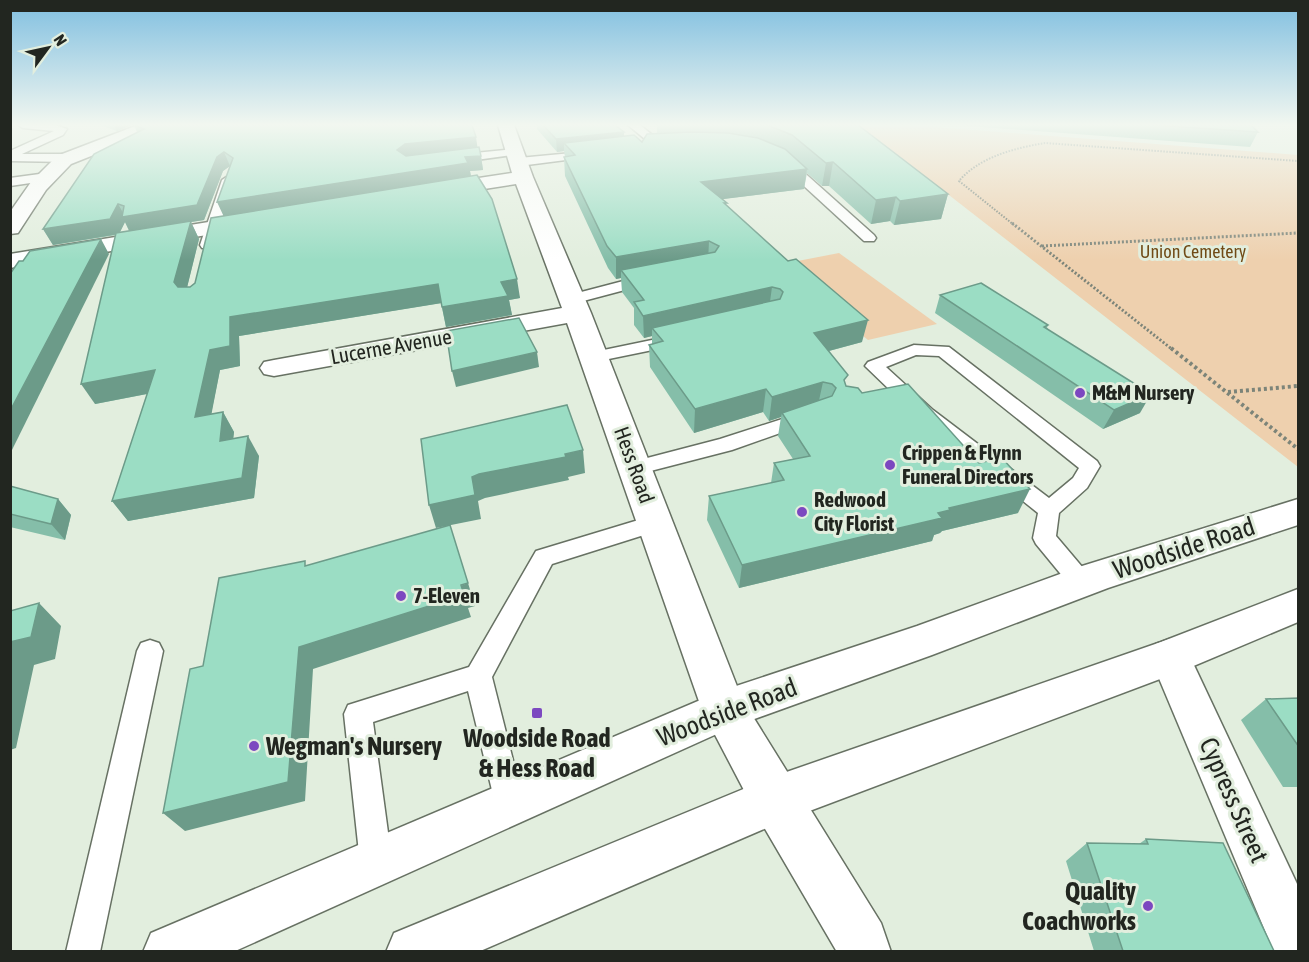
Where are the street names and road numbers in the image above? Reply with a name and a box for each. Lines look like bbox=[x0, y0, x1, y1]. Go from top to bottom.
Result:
street label: Lucerne Avenue bbox=[328, 324, 453, 368]
street label: Hess Road bbox=[610, 423, 660, 506]
street label: Woodside Road bbox=[1109, 511, 1259, 585]
street label: Woodside Road bbox=[653, 672, 801, 752]
street label: Cypress Street bbox=[1193, 733, 1275, 867]

